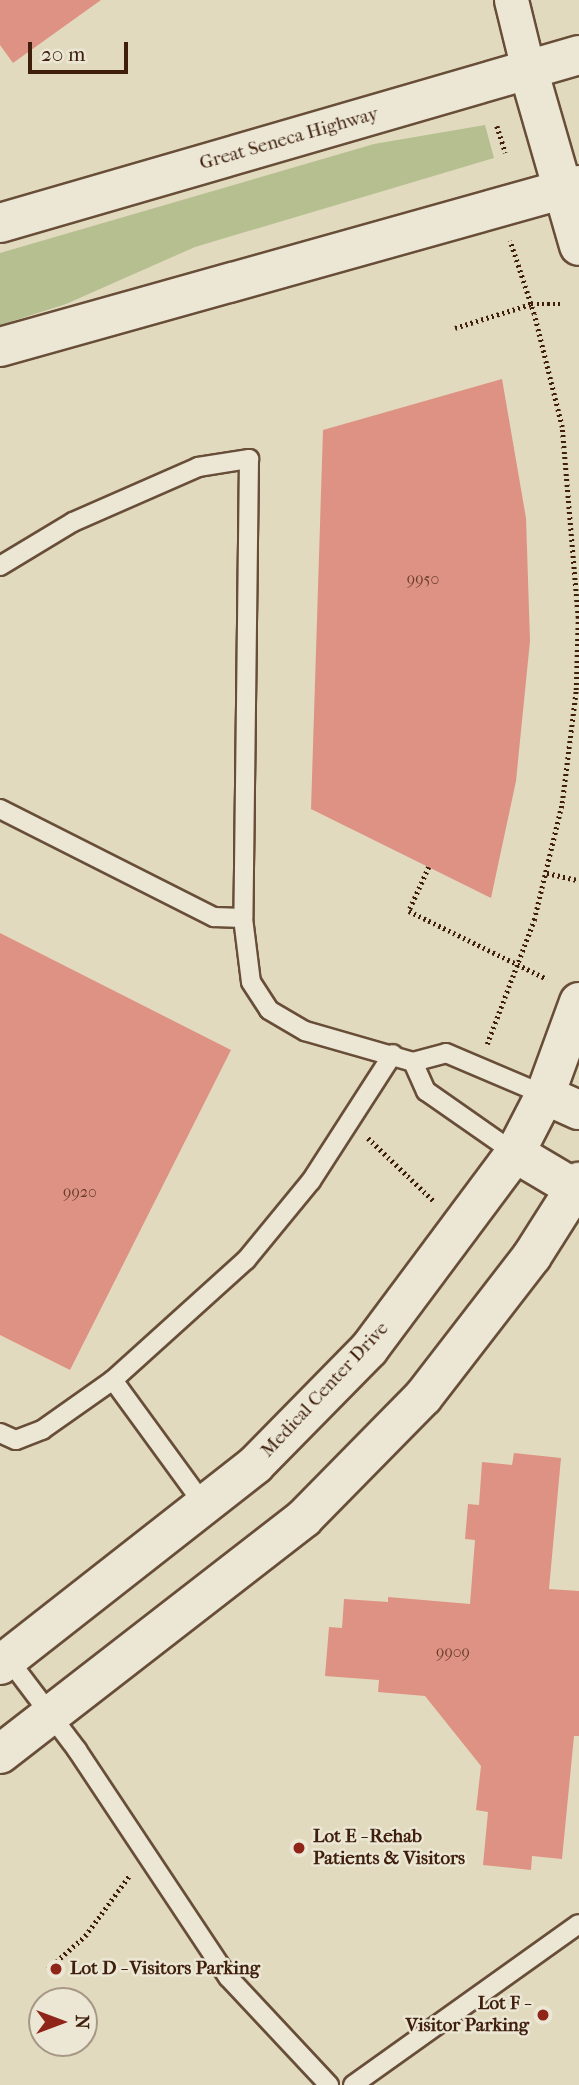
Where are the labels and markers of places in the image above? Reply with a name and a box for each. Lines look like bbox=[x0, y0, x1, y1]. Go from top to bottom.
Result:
place label: Lot E - Rehab Patients & Visitors bbox=[313, 1826, 465, 1870]
marker: Lot E - Rehab Patients & Visitors bbox=[291, 1840, 307, 1856]
place label: Lot D - Visitors Parking bbox=[70, 1958, 260, 1980]
marker: Lot D - Visitors Parking bbox=[48, 1961, 64, 1977]
place label: Lot F - Visitor Parking bbox=[406, 1993, 529, 2037]
marker: Lot F - Visitor Parking bbox=[535, 2007, 551, 2023]

